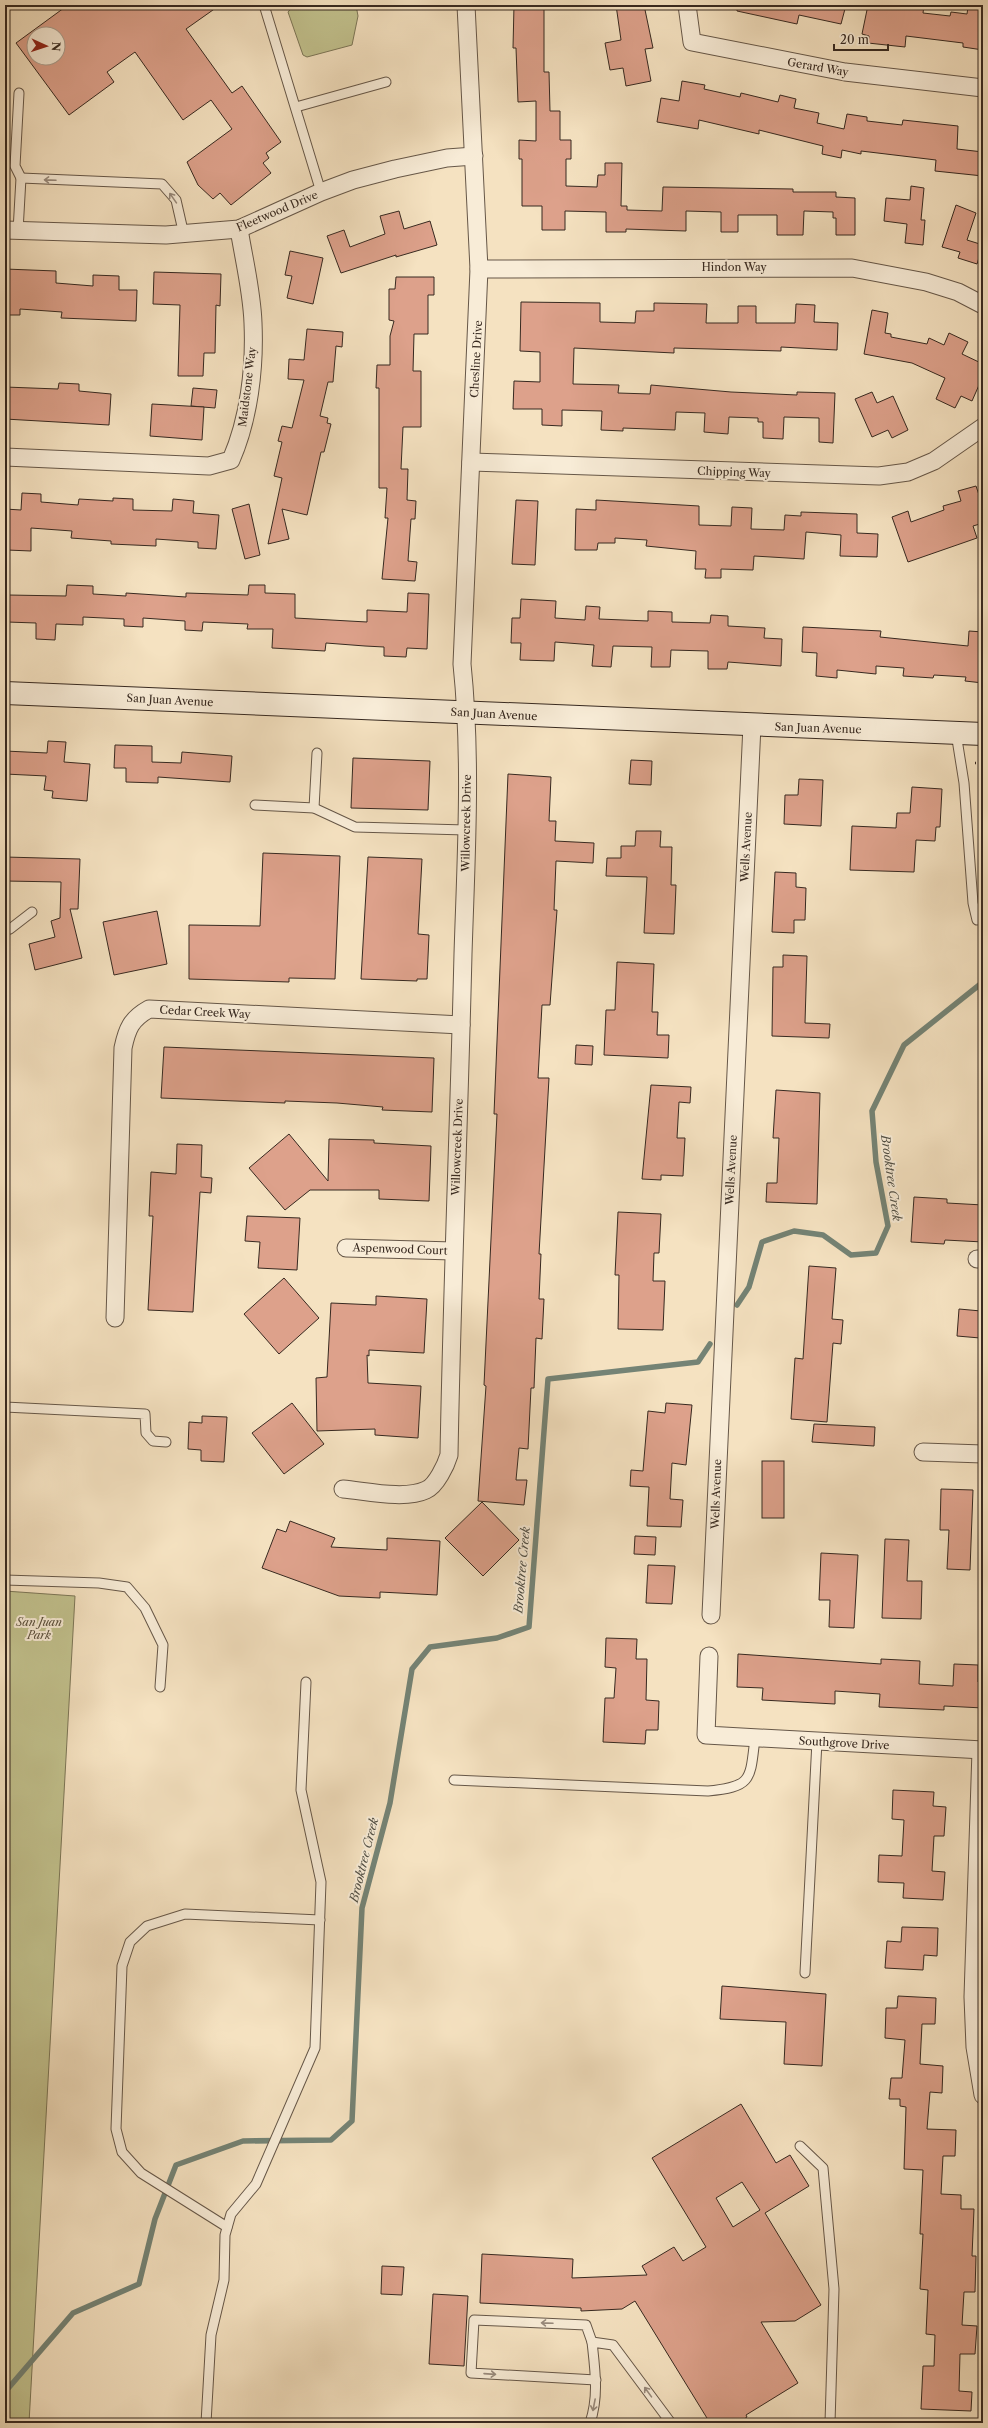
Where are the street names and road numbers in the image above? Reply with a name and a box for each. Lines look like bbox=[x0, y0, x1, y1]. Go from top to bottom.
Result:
street label: Gerard Way bbox=[786, 55, 851, 79]
street label: Fleetwood Drive bbox=[234, 188, 320, 234]
street label: Hindon Way bbox=[701, 260, 767, 274]
street label: Chesline Drive bbox=[467, 320, 485, 398]
street label: Maidstone Way bbox=[235, 345, 259, 428]
street label: Chipping Way bbox=[697, 464, 772, 480]
street label: San Juan Avenue bbox=[126, 691, 214, 709]
street label: San Juan Avenue bbox=[450, 705, 538, 723]
street label: San Juan Avenue bbox=[774, 719, 862, 737]
street label: Willowcreek Drive bbox=[458, 774, 474, 873]
street label: Wells Avenue bbox=[737, 812, 755, 883]
street label: Cedar Creek Way bbox=[159, 1003, 252, 1021]
street label: Willowcreek Drive bbox=[448, 1098, 466, 1197]
street label: Wells Avenue bbox=[722, 1135, 740, 1206]
street label: Aspenwood Court bbox=[351, 1240, 448, 1258]
street label: Wells Avenue bbox=[708, 1459, 724, 1530]
street label: Southgrove Drive bbox=[798, 1734, 890, 1752]

